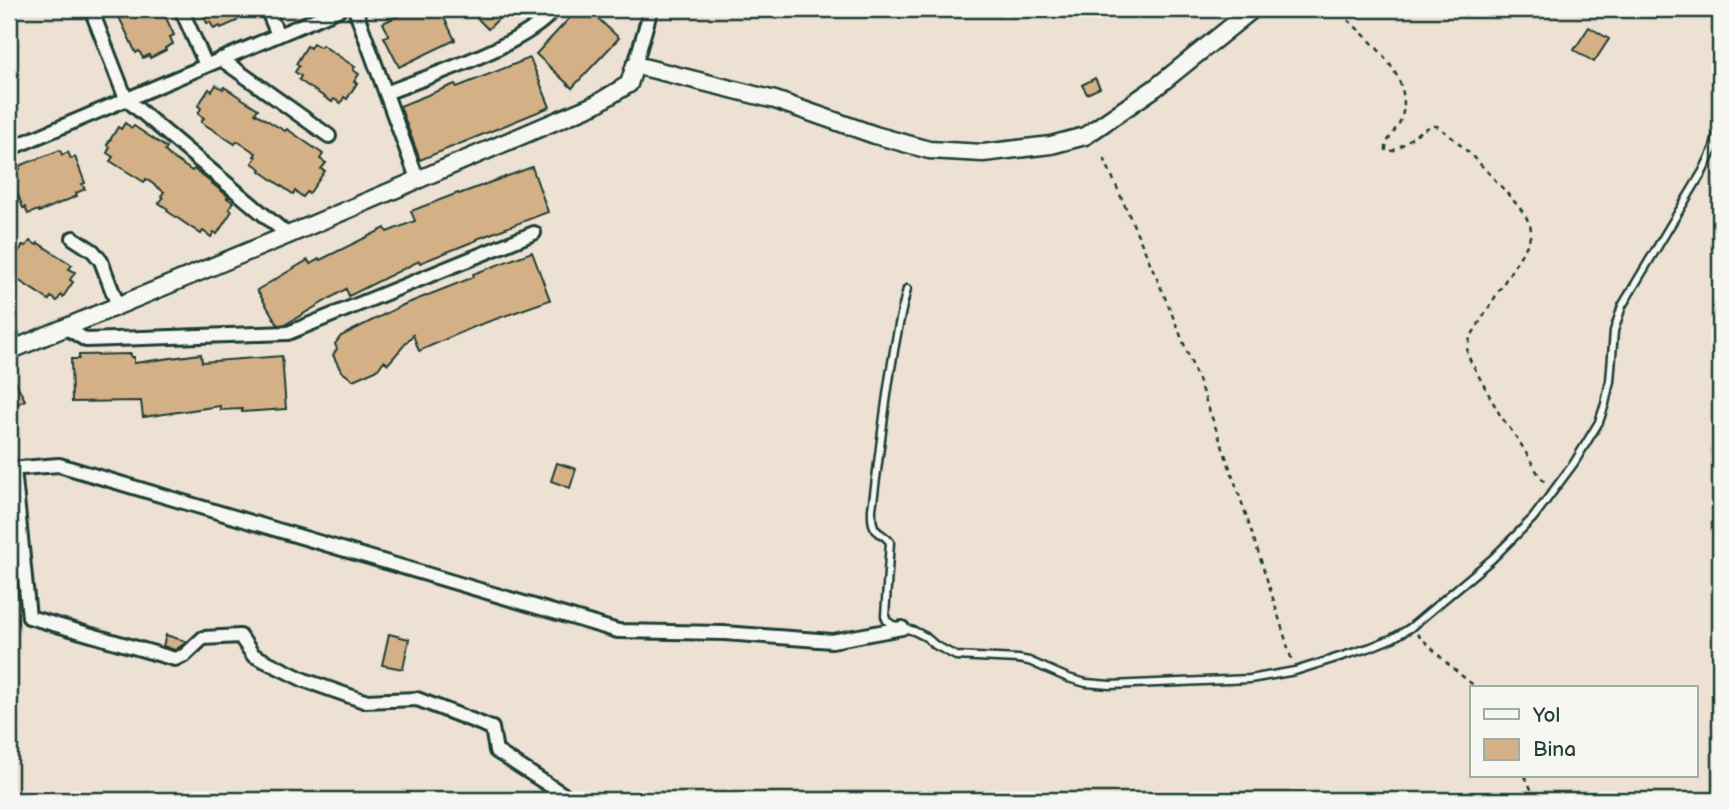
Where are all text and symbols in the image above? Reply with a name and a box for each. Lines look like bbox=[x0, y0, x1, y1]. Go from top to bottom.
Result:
legend bbox=[1470, 686, 1698, 778]
text: Yol bbox=[1532, 703, 1560, 728]
text: Bina bbox=[1533, 737, 1576, 762]

